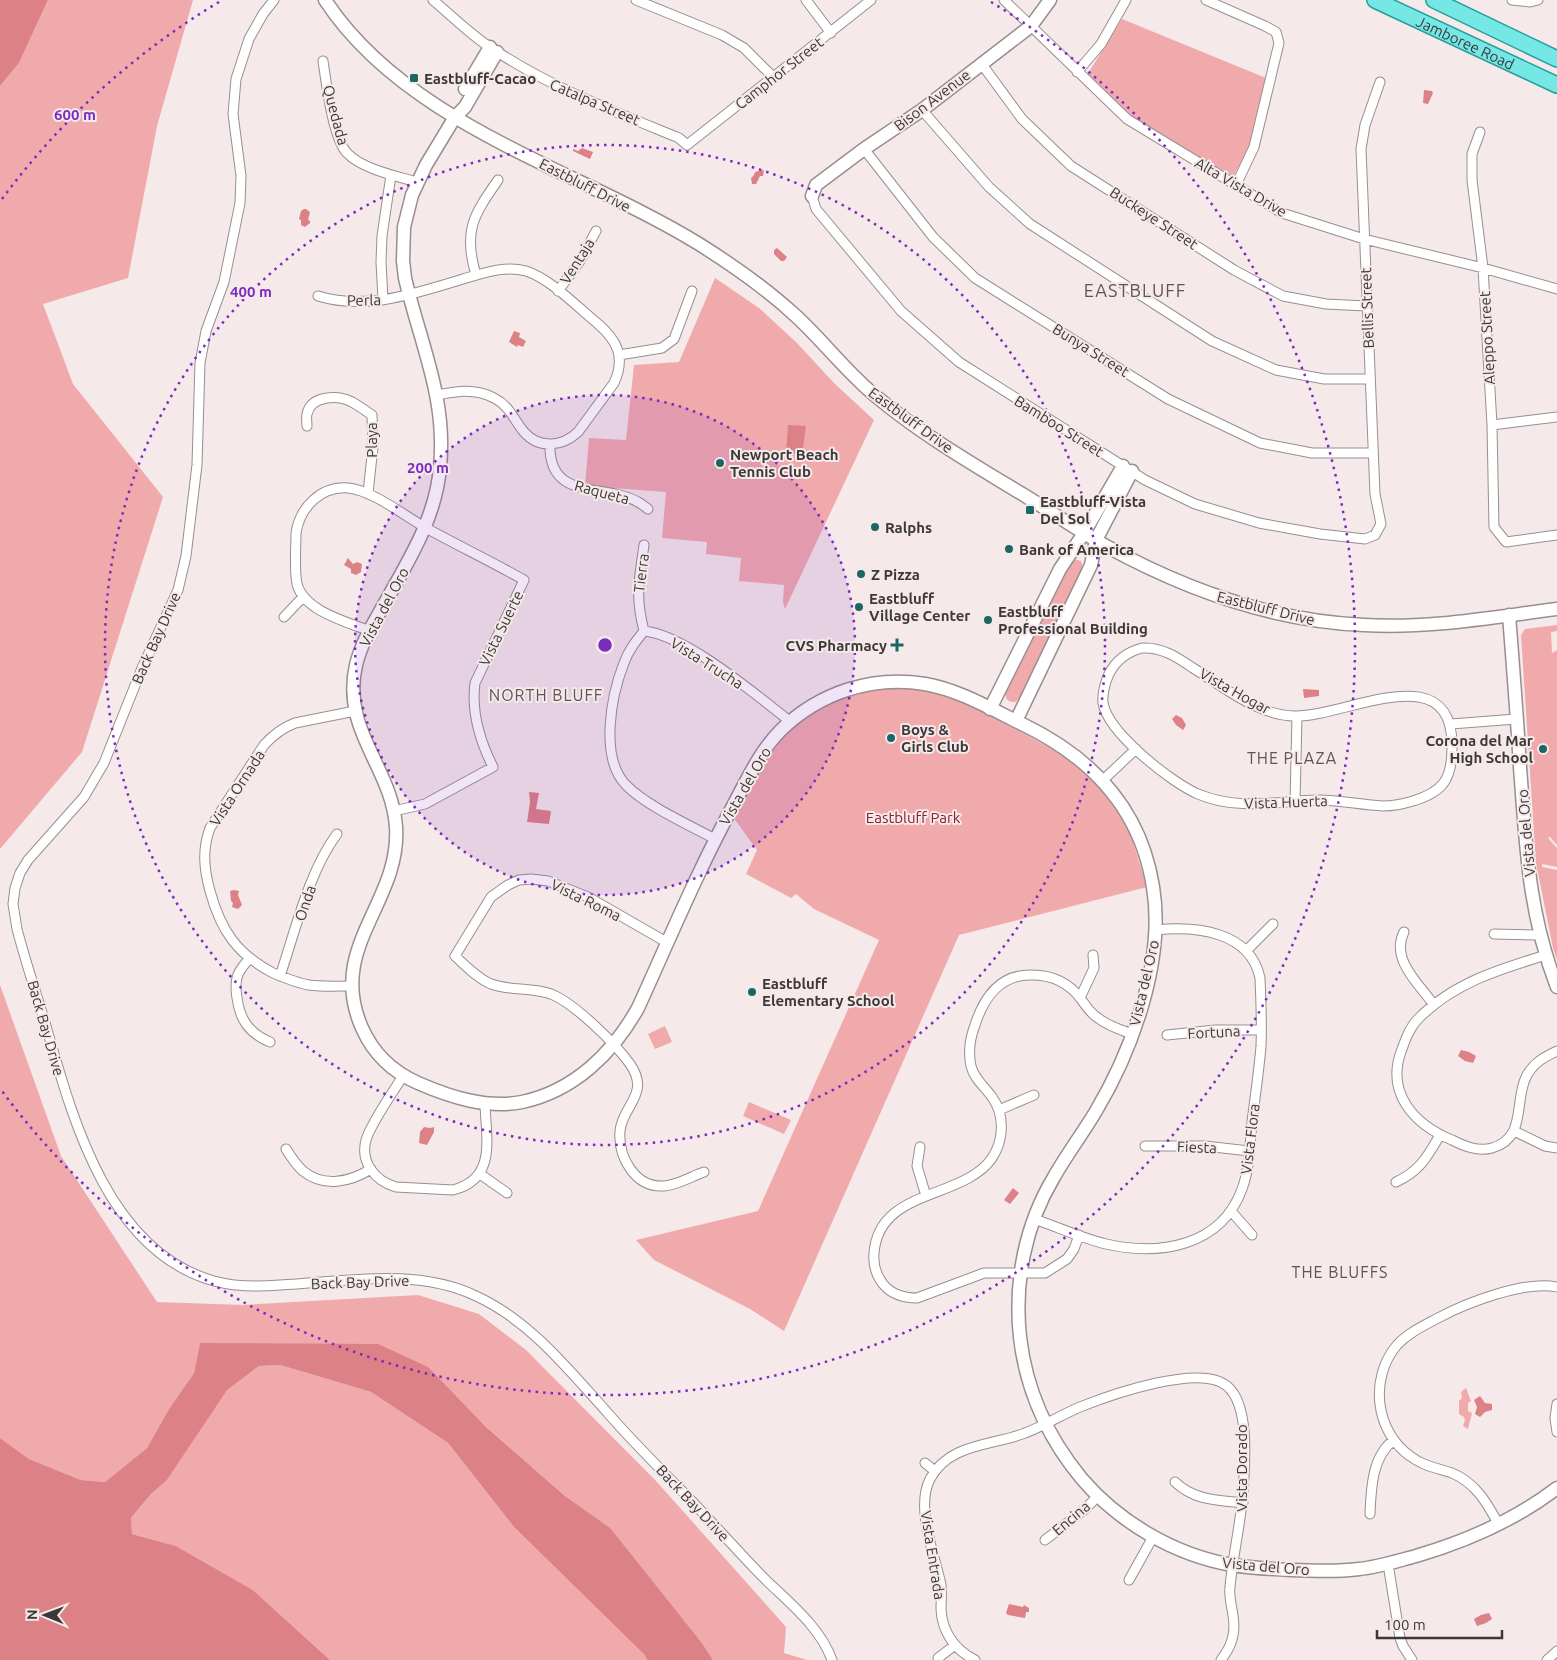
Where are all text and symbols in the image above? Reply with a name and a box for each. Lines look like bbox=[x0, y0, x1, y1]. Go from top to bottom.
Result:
street label: Jamboree Road bbox=[1414, 12, 1517, 72]
street label: Camphor Street bbox=[732, 33, 826, 113]
street label: Bison Avenue bbox=[891, 66, 973, 134]
place label: Eastbluff-Cacao bbox=[424, 70, 536, 87]
marker: Eastbluff-Cacao bbox=[408, 72, 420, 84]
street label: Catalpa Street bbox=[547, 75, 643, 129]
street label: Quedada bbox=[320, 83, 352, 147]
text: 600 m bbox=[54, 106, 96, 123]
street label: Alta Vista Drive bbox=[1192, 154, 1290, 220]
street label: Eastbluff Drive bbox=[537, 155, 633, 215]
street label: Buckeye Street bbox=[1107, 183, 1201, 253]
street label: Ventaja bbox=[556, 235, 598, 287]
street label: Bellis Street bbox=[1357, 267, 1377, 349]
district label: EASTBLUFF bbox=[1084, 280, 1186, 300]
text: 400 m bbox=[230, 283, 272, 300]
street label: Perla bbox=[347, 291, 381, 309]
street label: Aleppo Street bbox=[1476, 291, 1498, 385]
street label: Bunya Street bbox=[1050, 320, 1132, 380]
street label: Eastbluff Drive bbox=[866, 384, 956, 456]
street label: Bamboo Street bbox=[1011, 392, 1107, 460]
street label: Playa bbox=[363, 422, 380, 458]
place label: Newport Beach Tennis Club bbox=[730, 446, 839, 480]
marker: Newport Beach Tennis Club bbox=[714, 457, 726, 469]
text: 200 m bbox=[407, 459, 449, 476]
street label: Raqueta bbox=[573, 477, 631, 507]
place label: Eastbluff-Vista Del Sol bbox=[1040, 493, 1146, 527]
marker: Eastbluff-Vista Del Sol bbox=[1024, 504, 1036, 516]
place label: Ralphs bbox=[885, 519, 932, 536]
marker: Ralphs bbox=[869, 521, 881, 533]
place label: Bank of America bbox=[1019, 541, 1134, 558]
marker: Bank of America bbox=[1003, 543, 1015, 555]
street label: Tierra bbox=[630, 552, 652, 594]
street label: Vista del Oro bbox=[356, 564, 412, 650]
place label: Z Pizza bbox=[871, 566, 920, 583]
marker: Z Pizza bbox=[855, 568, 867, 580]
street label: Vista Suerte bbox=[475, 588, 527, 668]
street label: Eastbluff Drive bbox=[1215, 588, 1317, 628]
street label: Back Bay Drive bbox=[128, 590, 184, 686]
place label: Eastbluff Village Center bbox=[869, 590, 971, 624]
marker: Eastbluff Village Center bbox=[853, 601, 865, 613]
place label: Eastbluff Professional Building bbox=[998, 603, 1148, 637]
marker: Eastbluff Professional Building bbox=[982, 614, 994, 626]
street label: Vista Trucha bbox=[668, 634, 746, 692]
centre of rings bbox=[596, 636, 614, 654]
place label: CVS Pharmacy bbox=[785, 637, 887, 654]
marker: CVS Pharmacy bbox=[891, 639, 903, 651]
street label: Vista Hogar bbox=[1197, 665, 1274, 718]
district label: NORTH BLUFF bbox=[489, 686, 603, 704]
place label: Boys & Girls Club bbox=[901, 721, 969, 755]
marker: Boys & Girls Club bbox=[885, 732, 897, 744]
place label: Corona del Mar High School bbox=[1426, 732, 1534, 766]
marker: Corona del Mar High School bbox=[1537, 743, 1549, 755]
street label: Vista del Oro bbox=[716, 744, 774, 828]
street label: Vista Ornada bbox=[206, 747, 268, 829]
district label: THE PLAZA bbox=[1247, 749, 1337, 767]
street label: Vista del Oro bbox=[1514, 789, 1538, 877]
street label: Vista Huerta bbox=[1244, 792, 1328, 812]
park label: Eastbluff Park bbox=[866, 809, 961, 826]
street label: Vista Roma bbox=[548, 876, 624, 924]
street label: Onda bbox=[291, 883, 319, 923]
street label: Vista del Oro bbox=[1126, 938, 1162, 1028]
place label: Eastbluff Elementary School bbox=[762, 975, 895, 1009]
street label: Back Bay Drive bbox=[24, 978, 68, 1078]
marker: Eastbluff Elementary School bbox=[746, 986, 758, 998]
street label: Fortuna bbox=[1187, 1022, 1241, 1042]
street label: Vista Flora bbox=[1237, 1103, 1263, 1175]
street label: Fiesta bbox=[1177, 1138, 1217, 1156]
district label: THE BLUFFS bbox=[1291, 1263, 1389, 1281]
street label: Back Bay Drive bbox=[310, 1272, 410, 1292]
street label: Vista Dorado bbox=[1233, 1424, 1250, 1512]
street label: Back Bay Drive bbox=[653, 1461, 733, 1545]
street label: Encina bbox=[1049, 1497, 1093, 1539]
street label: Vista Entrada bbox=[918, 1509, 948, 1601]
street label: Vista del Oro bbox=[1222, 1554, 1310, 1578]
north arrow bbox=[20, 1590, 70, 1640]
scale bar bbox=[1377, 1608, 1502, 1640]
text: N bbox=[24, 1609, 40, 1620]
text: 100 m bbox=[1384, 1616, 1426, 1633]

